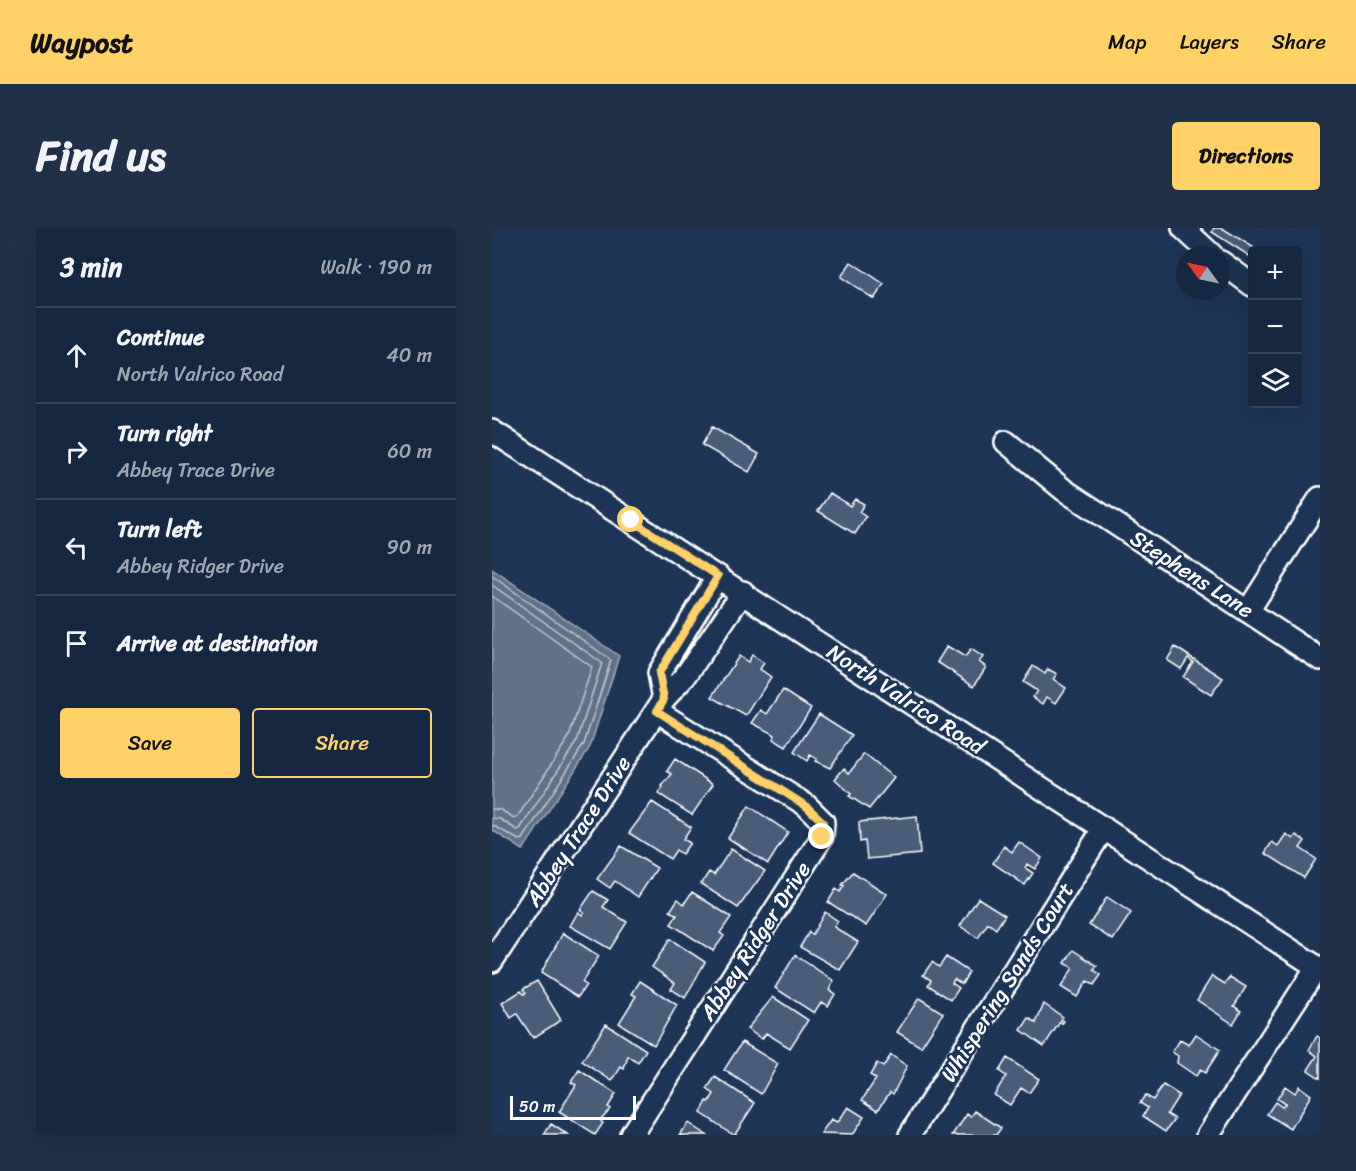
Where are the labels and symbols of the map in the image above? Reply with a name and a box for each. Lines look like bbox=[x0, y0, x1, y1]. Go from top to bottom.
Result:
north arrow bbox=[1176, 246, 1230, 300]
route start bbox=[617, 506, 643, 532]
street label: Stephens Lane bbox=[1122, 519, 1262, 629]
street label: North Valrico Road bbox=[819, 633, 994, 766]
street label: Abbey Trace Drive bbox=[514, 747, 642, 915]
route end bbox=[808, 823, 834, 849]
street label: Abbey Ridger Drive bbox=[688, 853, 821, 1030]
street label: Whispering Sands Court bbox=[930, 874, 1085, 1090]
scale bar bbox=[510, 1093, 636, 1120]

